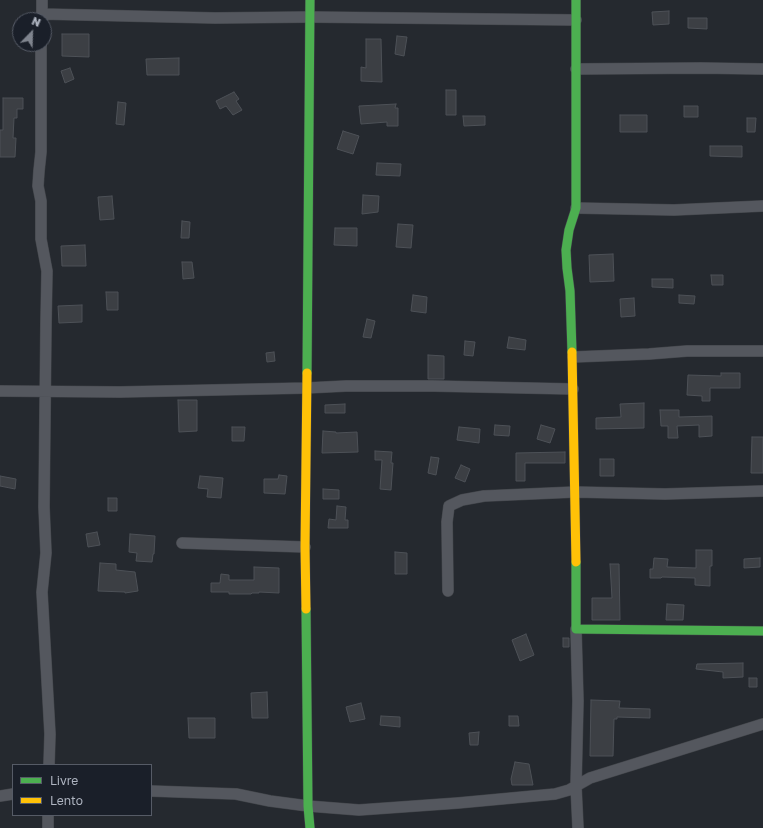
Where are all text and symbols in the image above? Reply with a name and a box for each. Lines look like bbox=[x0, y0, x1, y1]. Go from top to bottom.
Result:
north arrow bbox=[12, 12, 52, 52]
text: N bbox=[30, 14, 43, 29]
legend bbox=[12, 764, 152, 816]
text: Livre bbox=[50, 773, 78, 788]
text: Lento bbox=[50, 793, 83, 808]

